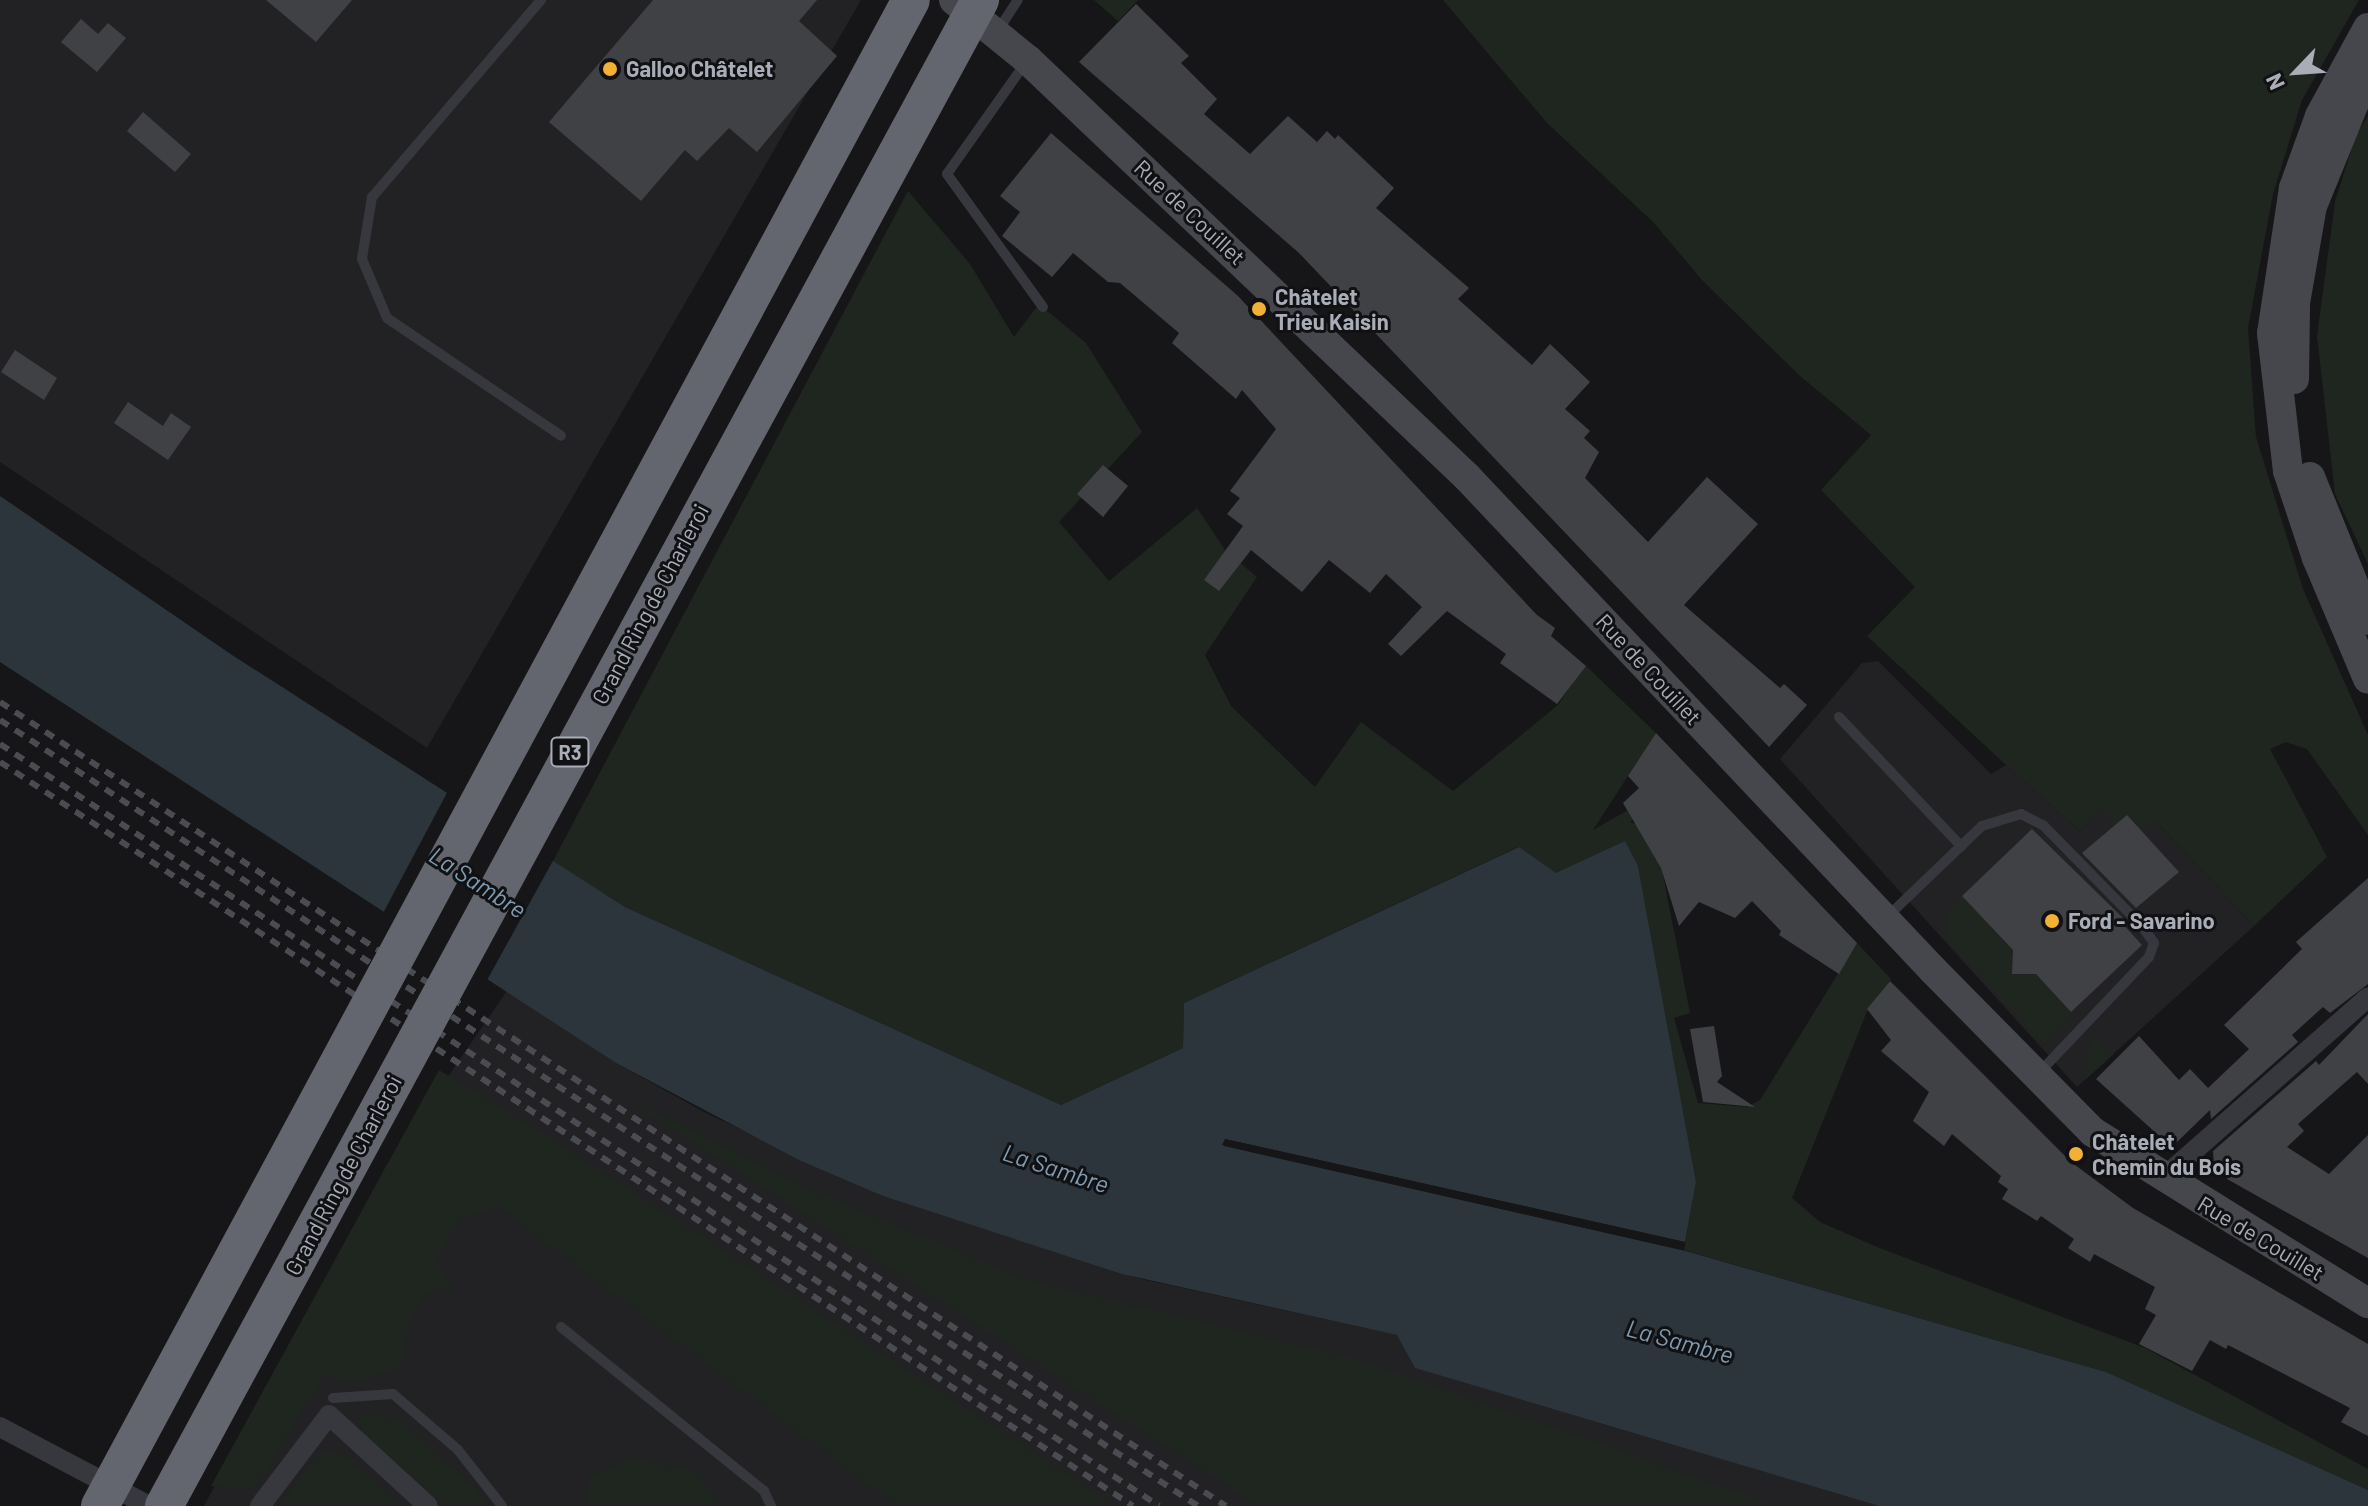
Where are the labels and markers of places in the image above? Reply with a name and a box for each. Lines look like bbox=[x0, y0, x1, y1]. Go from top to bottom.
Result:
place label: Galloo Châtelet bbox=[626, 56, 773, 82]
marker: Galloo Châtelet bbox=[601, 60, 619, 78]
place label: Châtelet Trieu Kaisin bbox=[1275, 283, 1389, 334]
marker: Châtelet Trieu Kaisin bbox=[1250, 300, 1268, 318]
place label: Ford - Savarino bbox=[2068, 908, 2215, 934]
marker: Ford - Savarino bbox=[2043, 912, 2061, 930]
place label: Châtelet Chemin du Bois bbox=[2092, 1128, 2241, 1180]
marker: Châtelet Chemin du Bois bbox=[2067, 1145, 2085, 1163]

